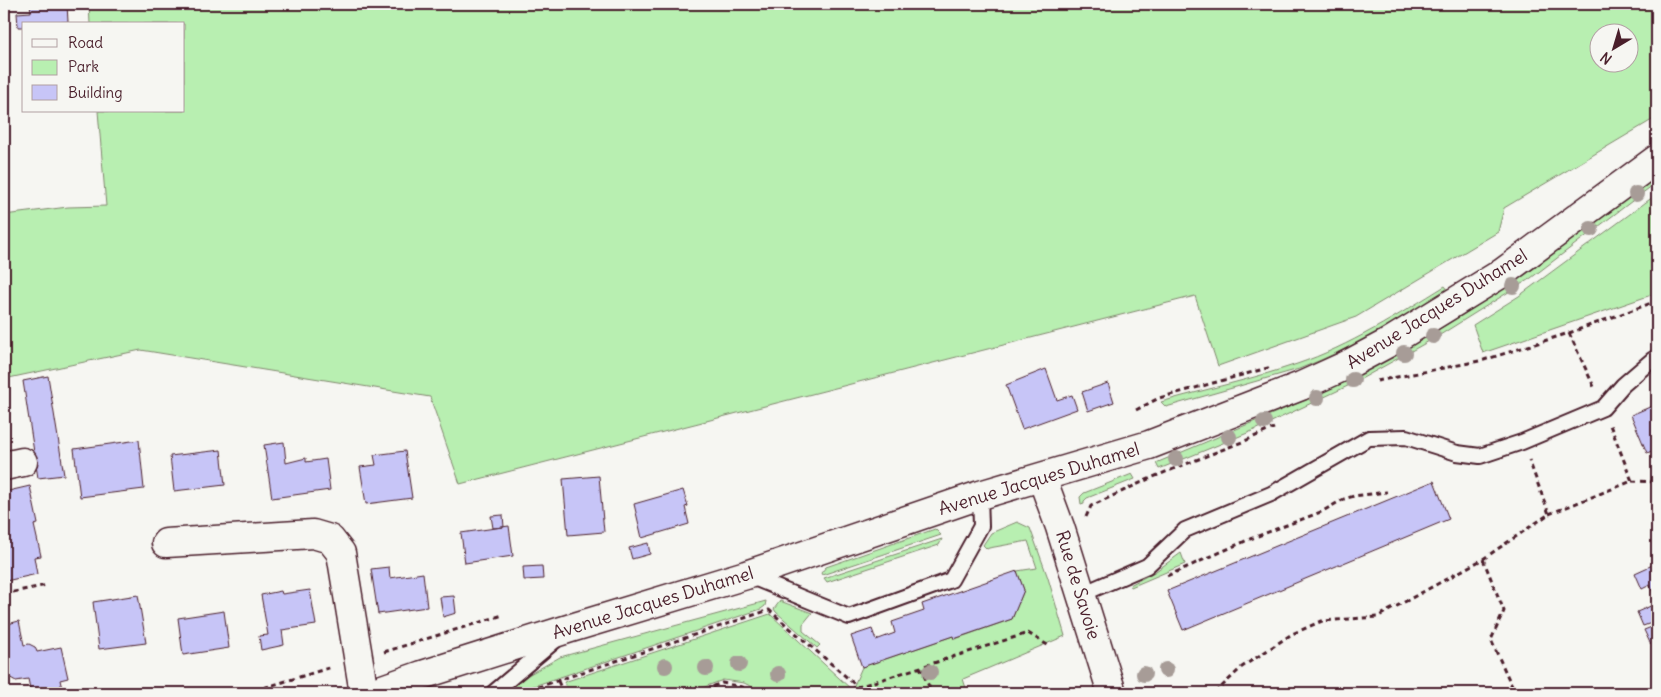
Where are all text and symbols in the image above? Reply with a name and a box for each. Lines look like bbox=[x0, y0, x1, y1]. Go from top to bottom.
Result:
legend bbox=[22, 22, 185, 112]
north arrow bbox=[1588, 22, 1638, 72]
text: Road bbox=[68, 33, 103, 52]
text: N bbox=[1597, 48, 1615, 68]
text: Park bbox=[68, 57, 99, 76]
text: Building bbox=[68, 83, 123, 102]
street label: Avenue Jacques Duhamel bbox=[1342, 243, 1531, 374]
street label: Avenue Jacques Duhamel bbox=[936, 437, 1142, 520]
street label: Rue de Savoie bbox=[1051, 527, 1106, 642]
street label: Avenue Jacques Duhamel bbox=[550, 561, 756, 644]

